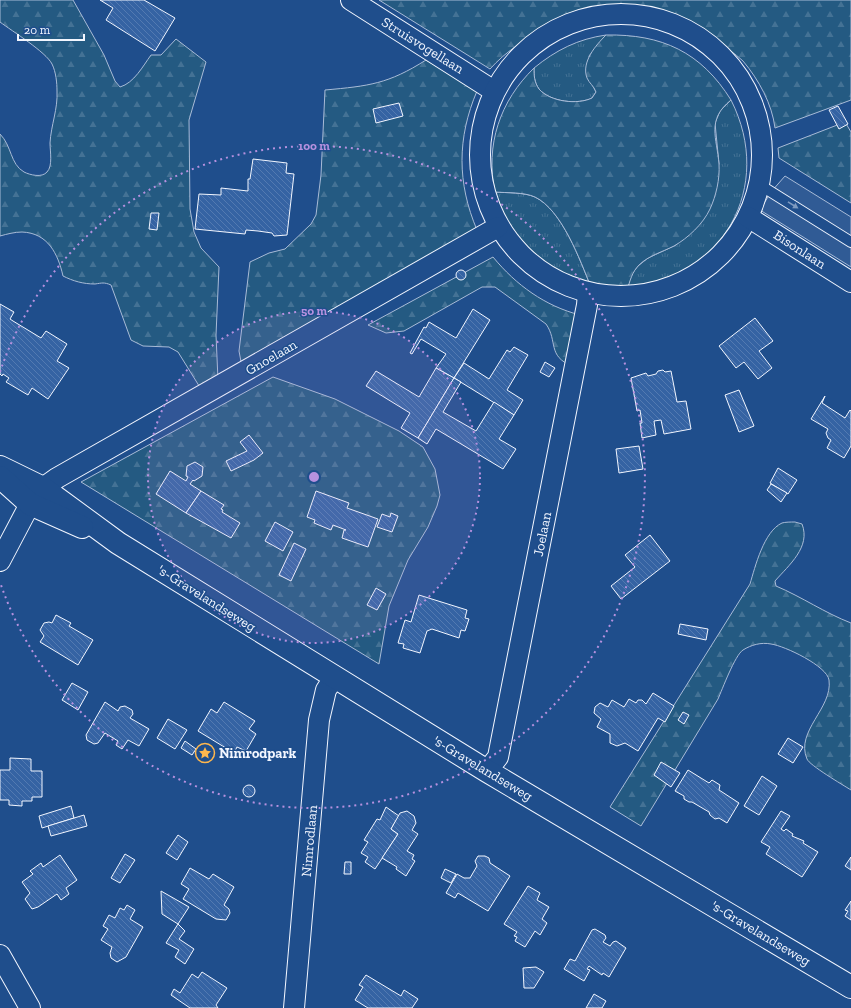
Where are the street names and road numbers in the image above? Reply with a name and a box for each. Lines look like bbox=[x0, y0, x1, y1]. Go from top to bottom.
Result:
street label: Struisvogellaan bbox=[378, 13, 467, 77]
street label: Bisonlaan bbox=[770, 226, 829, 273]
street label: Gnoelaan bbox=[242, 336, 300, 379]
street label: Joelaan bbox=[530, 510, 555, 558]
street label: 's-Gravelandseweg bbox=[154, 561, 259, 636]
street label: 's-Gravelandseweg bbox=[430, 732, 536, 805]
street label: Nimrodlaan bbox=[298, 804, 321, 878]
street label: 's-Gravelandseweg bbox=[708, 897, 814, 970]

